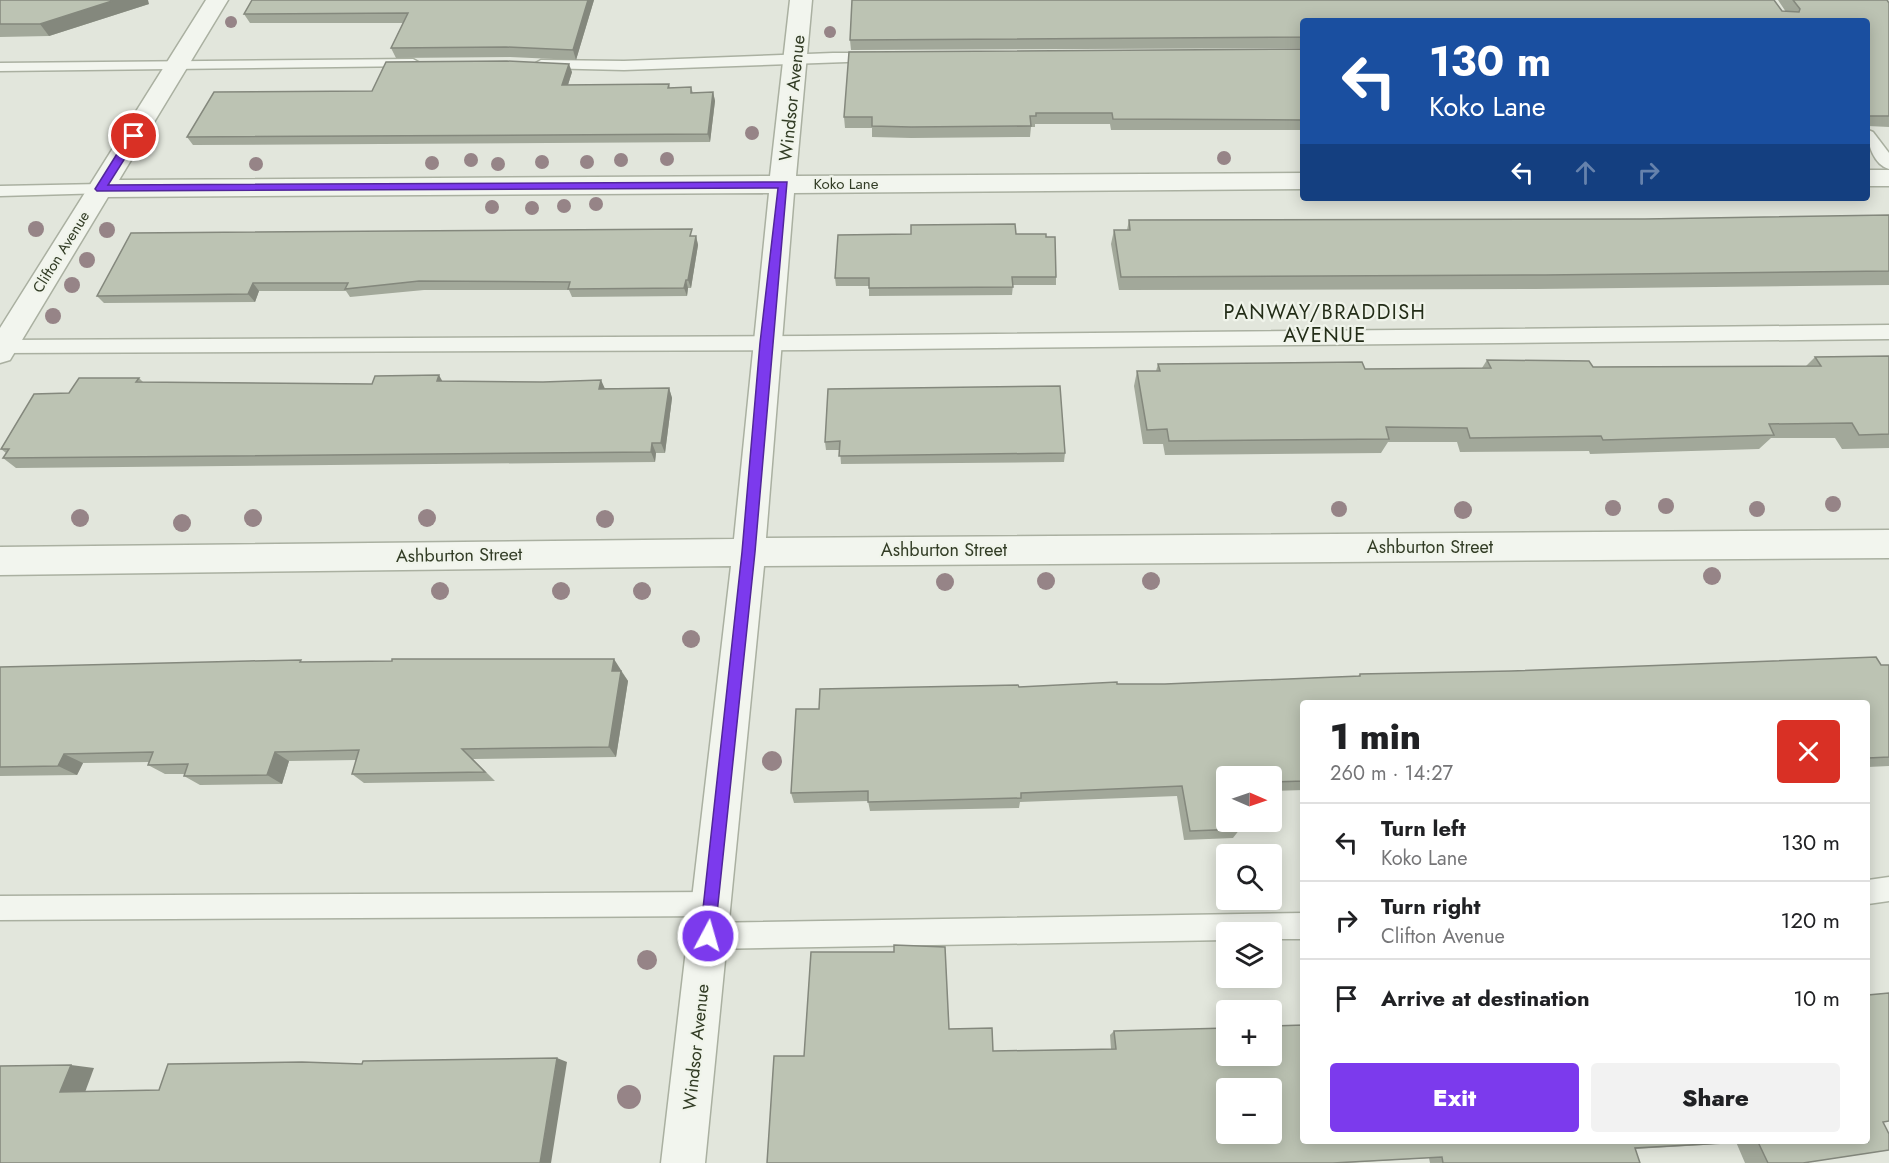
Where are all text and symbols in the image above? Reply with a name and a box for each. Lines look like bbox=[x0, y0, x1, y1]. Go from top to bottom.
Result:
text: 130 m bbox=[1429, 31, 1551, 92]
street label: Windsor Avenue bbox=[772, 34, 812, 162]
icon: left bbox=[1330, 42, 1408, 120]
text: Koko Lane bbox=[1429, 87, 1546, 126]
pin bbox=[108, 110, 159, 161]
icon: arrive bbox=[117, 119, 150, 152]
icon: left bbox=[1506, 156, 1539, 189]
icon: ahead bbox=[1569, 156, 1602, 189]
icon: right bbox=[1632, 156, 1665, 189]
street label: Koko Lane bbox=[814, 173, 879, 195]
street label: Clifton Avenue bbox=[27, 207, 95, 297]
district label: PANWAY/BRADDISH AVENUE bbox=[1224, 298, 1426, 350]
street label: Ashburton Street bbox=[1367, 534, 1494, 560]
street label: Ashburton Street bbox=[881, 537, 1008, 563]
street label: Ashburton Street bbox=[396, 541, 523, 569]
text: 1 min bbox=[1330, 710, 1421, 762]
button: close bbox=[1777, 720, 1840, 783]
text: 260 m · 14:27 bbox=[1330, 759, 1453, 788]
north arrow bbox=[1216, 766, 1282, 832]
map controls bbox=[1216, 766, 1282, 1144]
text: Turn left bbox=[1381, 812, 1466, 844]
icon: left bbox=[1330, 826, 1363, 859]
text: 130 m bbox=[1781, 826, 1840, 858]
button: search bbox=[1216, 844, 1282, 910]
text: Koko Lane bbox=[1381, 844, 1467, 873]
text: Turn right bbox=[1381, 890, 1481, 922]
position arrow bbox=[676, 904, 740, 968]
icon: right bbox=[1330, 904, 1363, 937]
text: 120 m bbox=[1781, 904, 1840, 936]
button: layers bbox=[1216, 922, 1282, 988]
text: Clifton Avenue bbox=[1381, 922, 1505, 951]
icon: arrive bbox=[1330, 982, 1363, 1015]
text: Arrive at destination bbox=[1381, 982, 1590, 1014]
text: 10 m bbox=[1793, 982, 1840, 1014]
street label: Windsor Avenue bbox=[676, 983, 716, 1111]
button: + bbox=[1216, 1000, 1282, 1066]
button: Exit bbox=[1330, 1063, 1579, 1132]
button: Share bbox=[1591, 1063, 1840, 1132]
button: − bbox=[1216, 1078, 1282, 1144]

